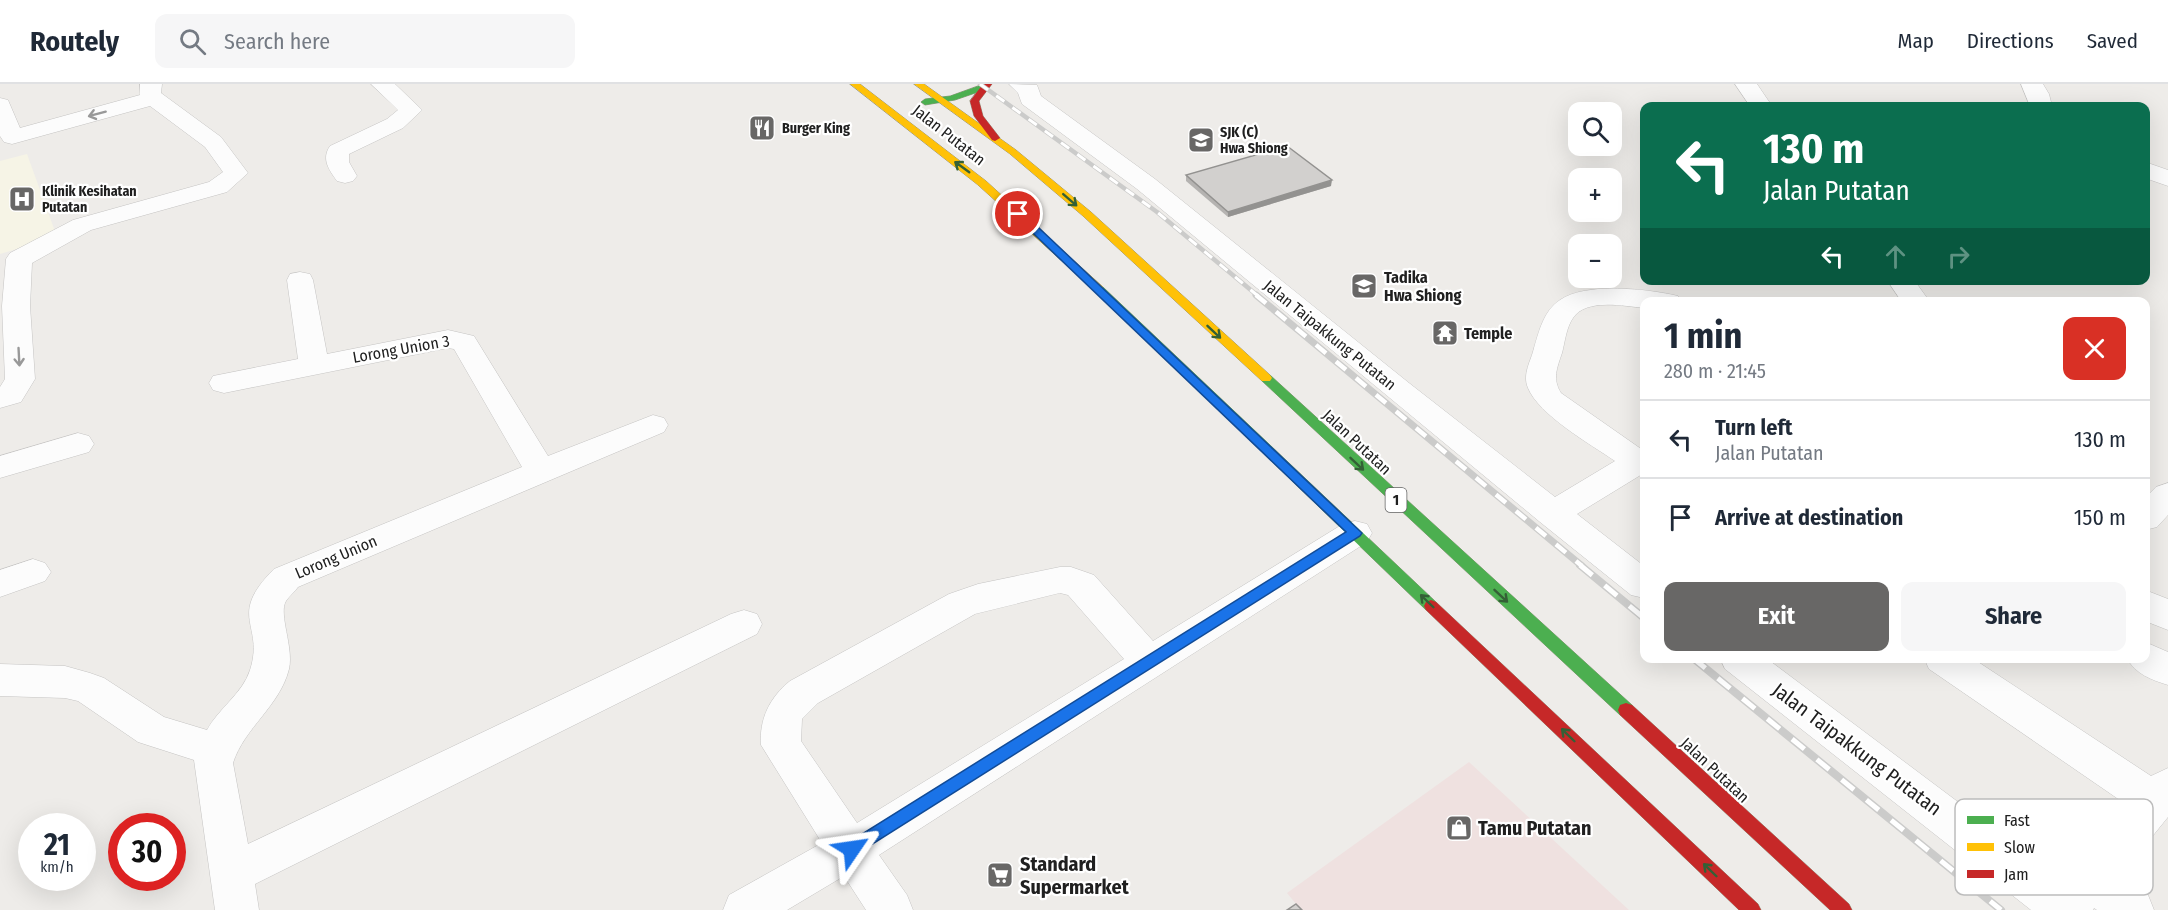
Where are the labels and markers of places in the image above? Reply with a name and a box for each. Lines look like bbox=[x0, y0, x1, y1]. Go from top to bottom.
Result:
restaurant icon: Burger King bbox=[747, 113, 777, 143]
place label: Burger King bbox=[782, 120, 850, 137]
place label: SJK (C) Hwa Shiong bbox=[1220, 124, 1288, 157]
school or university icon: SJK (C) Hwa Shiong bbox=[1186, 125, 1216, 155]
place label: Klinik Kesihatan Putatan bbox=[42, 183, 137, 216]
hospital icon: Klinik Kesihatan Putatan bbox=[7, 184, 37, 214]
pin bbox=[992, 188, 1043, 239]
place label: Tadika Hwa Shiong bbox=[1384, 268, 1461, 305]
school or university icon: Tadika Hwa Shiong bbox=[1349, 271, 1379, 301]
temple icon: Temple bbox=[1430, 318, 1460, 348]
place label: Temple bbox=[1464, 324, 1512, 343]
shop icon: Tamu Putatan bbox=[1444, 813, 1474, 843]
place label: Tamu Putatan bbox=[1478, 816, 1591, 840]
place label: Standard Supermarket bbox=[1020, 852, 1130, 899]
supermarket icon: Standard Supermarket bbox=[985, 860, 1015, 890]

